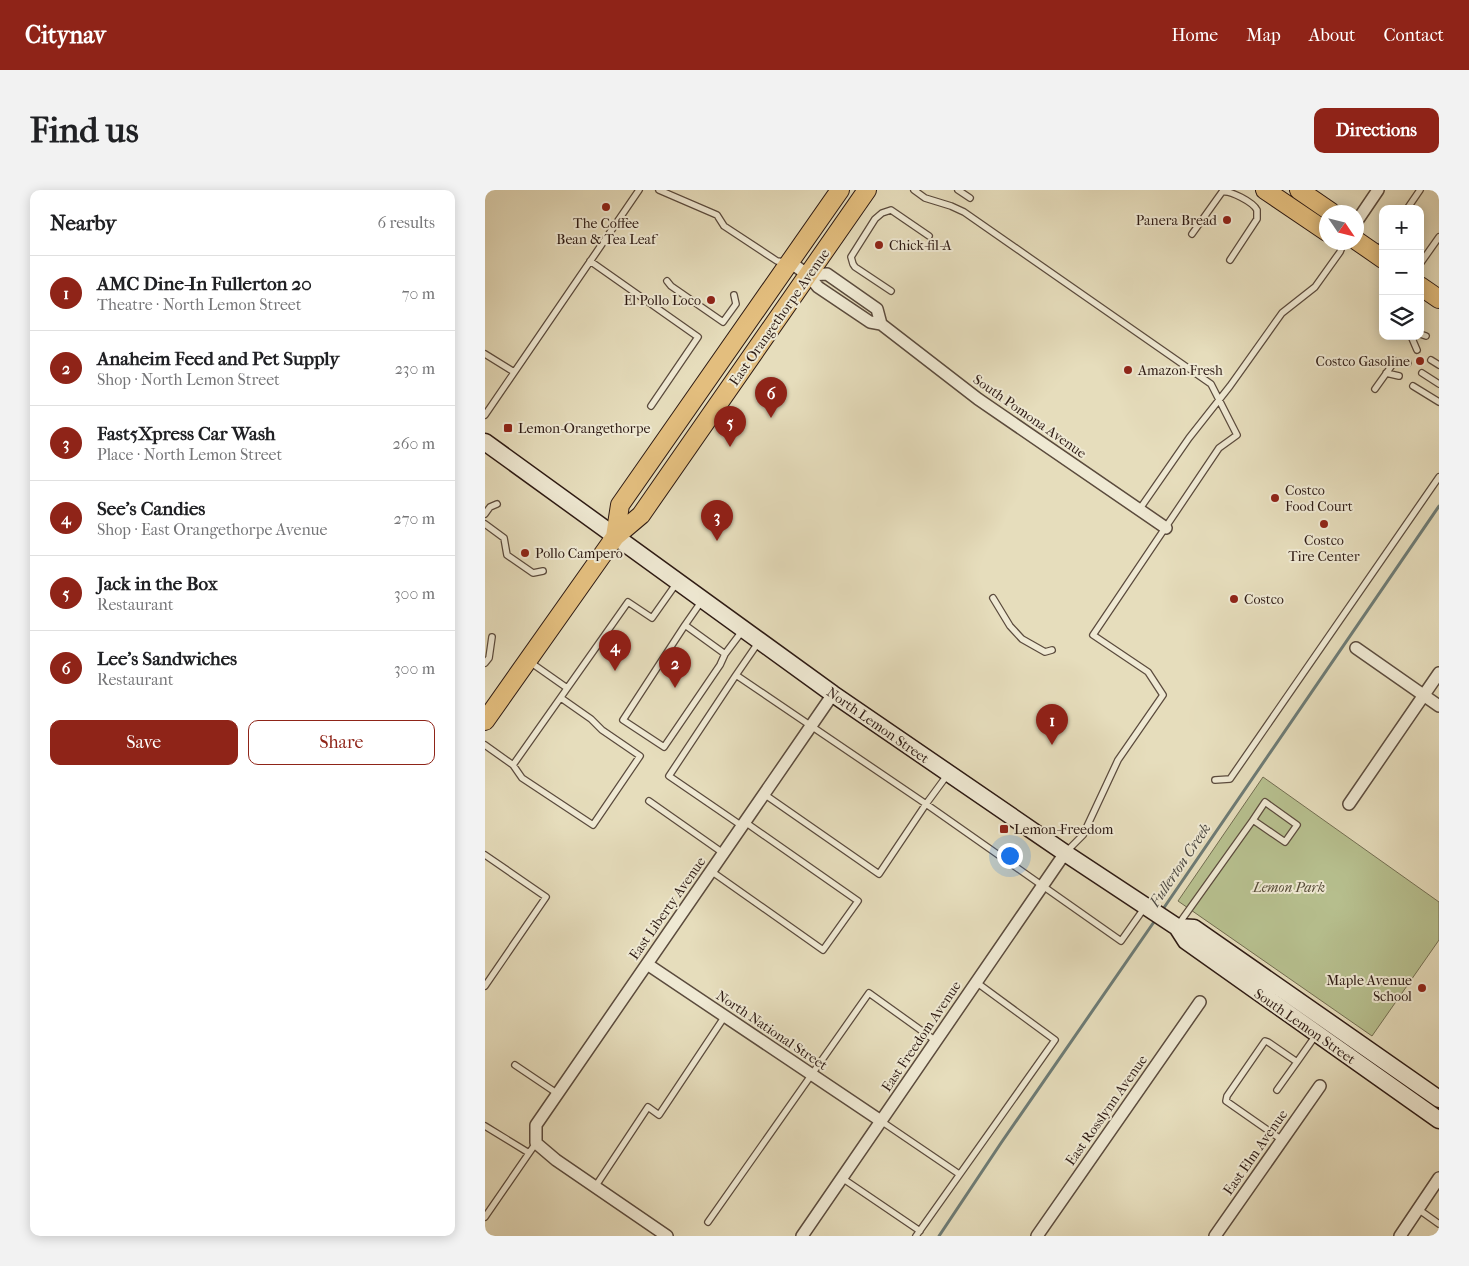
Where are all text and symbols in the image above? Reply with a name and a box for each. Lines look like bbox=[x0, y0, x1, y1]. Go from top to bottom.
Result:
text: Citynav bbox=[25, 21, 106, 49]
text: Home bbox=[1171, 25, 1218, 46]
text: Map bbox=[1246, 25, 1281, 46]
text: About bbox=[1309, 25, 1355, 46]
text: Contact bbox=[1383, 25, 1444, 46]
button: Directions bbox=[1314, 108, 1439, 153]
text: Find us bbox=[30, 110, 139, 151]
marker: The Coffee Bean & Tea Leaf bbox=[600, 201, 612, 213]
north arrow bbox=[1319, 205, 1364, 250]
map controls bbox=[1379, 205, 1424, 340]
button: + bbox=[1379, 205, 1424, 250]
text: Nearby bbox=[50, 211, 116, 235]
place label: Panera Bread bbox=[1136, 212, 1217, 229]
text: 6 results bbox=[377, 213, 435, 232]
marker: Panera Bread bbox=[1221, 214, 1233, 226]
place label: The Coffee Bean & Tea Leaf bbox=[556, 215, 659, 248]
place label: Chick-fil-A bbox=[889, 237, 953, 254]
marker: Chick-fil-A bbox=[873, 239, 885, 251]
street label: East Orangethorpe Avenue bbox=[726, 246, 833, 389]
button: − bbox=[1379, 250, 1424, 295]
text: AMC Dine-In Fullerton 20 bbox=[97, 273, 312, 295]
text: 1 bbox=[63, 284, 69, 303]
text: 70 m bbox=[402, 284, 435, 303]
place label: El Pollo Loco bbox=[624, 292, 701, 309]
marker: El Pollo Loco bbox=[705, 294, 717, 306]
text: Theatre · North Lemon Street bbox=[97, 295, 301, 314]
button: layers bbox=[1379, 295, 1424, 340]
text: Anaheim Feed and Pet Supply bbox=[97, 348, 339, 370]
place label: Costco Gasoline bbox=[1315, 353, 1410, 370]
marker: Costco Gasoline bbox=[1414, 355, 1426, 367]
text: 2 bbox=[62, 359, 70, 378]
text: 230 m bbox=[395, 359, 435, 378]
place label: Amazon Fresh bbox=[1137, 362, 1223, 379]
marker: Amazon Fresh bbox=[1122, 364, 1134, 376]
text: Shop · North Lemon Street bbox=[97, 370, 280, 389]
street label: South Pomona Avenue bbox=[970, 371, 1090, 462]
pin: 6 bbox=[755, 377, 787, 418]
pin: 5 bbox=[714, 406, 746, 447]
place label: Lemon-Orangethorpe bbox=[518, 420, 651, 437]
marker: Lemon-Orangethorpe bbox=[502, 422, 514, 434]
text: Fast5Xpress Car Wash bbox=[97, 423, 276, 445]
text: 3 bbox=[63, 434, 69, 453]
text: 260 m bbox=[393, 434, 435, 453]
text: Place · North Lemon Street bbox=[97, 445, 282, 464]
place label: Costco Food Court bbox=[1285, 482, 1353, 515]
marker: Costco Food Court bbox=[1269, 492, 1281, 504]
text: See's Candies bbox=[97, 498, 205, 520]
pin: 3 bbox=[701, 500, 733, 541]
text: 4 bbox=[61, 509, 71, 528]
text: 270 m bbox=[394, 509, 435, 528]
marker: Costco Tire Center bbox=[1318, 518, 1330, 530]
text: Shop · East Orangethorpe Avenue bbox=[97, 520, 327, 539]
place label: Costco Tire Center bbox=[1288, 532, 1360, 565]
place label: Pollo Campero bbox=[535, 545, 623, 562]
marker: Pollo Campero bbox=[519, 547, 531, 559]
text: Jack in the Box bbox=[97, 573, 218, 595]
text: 5 bbox=[63, 584, 69, 603]
text: 300 m bbox=[394, 584, 435, 603]
place label: Costco bbox=[1244, 591, 1284, 608]
marker: Costco bbox=[1228, 593, 1240, 605]
text: Restaurant bbox=[97, 595, 173, 614]
pin: 4 bbox=[599, 630, 631, 671]
pin: 2 bbox=[659, 647, 691, 688]
text: Lee's Sandwiches bbox=[97, 648, 237, 670]
text: 6 bbox=[62, 659, 70, 678]
text: 300 m bbox=[394, 659, 435, 678]
text: Restaurant bbox=[97, 670, 173, 689]
street label: North Lemon Street bbox=[823, 684, 932, 767]
pin: 1 bbox=[1036, 704, 1068, 745]
button: Save bbox=[50, 720, 238, 765]
button: Share bbox=[248, 720, 435, 765]
water label: Fullerton Creek bbox=[1145, 820, 1215, 911]
place label: Lemon-Freedom bbox=[1014, 821, 1114, 838]
marker: Lemon-Freedom bbox=[998, 823, 1010, 835]
your location bbox=[997, 843, 1023, 869]
street label: East Liberty Avenue bbox=[626, 854, 709, 963]
park label: Lemon Park bbox=[1252, 879, 1325, 896]
place label: Maple Avenue School bbox=[1326, 972, 1412, 1005]
street label: East Freedom Avenue bbox=[878, 978, 965, 1095]
marker: Maple Avenue School bbox=[1416, 982, 1428, 994]
street label: South Lemon Street bbox=[1251, 985, 1359, 1068]
street label: North National Street bbox=[713, 987, 831, 1074]
street label: East Rosslynn Avenue bbox=[1062, 1052, 1151, 1169]
street label: East Elm Avenue bbox=[1220, 1106, 1291, 1198]

